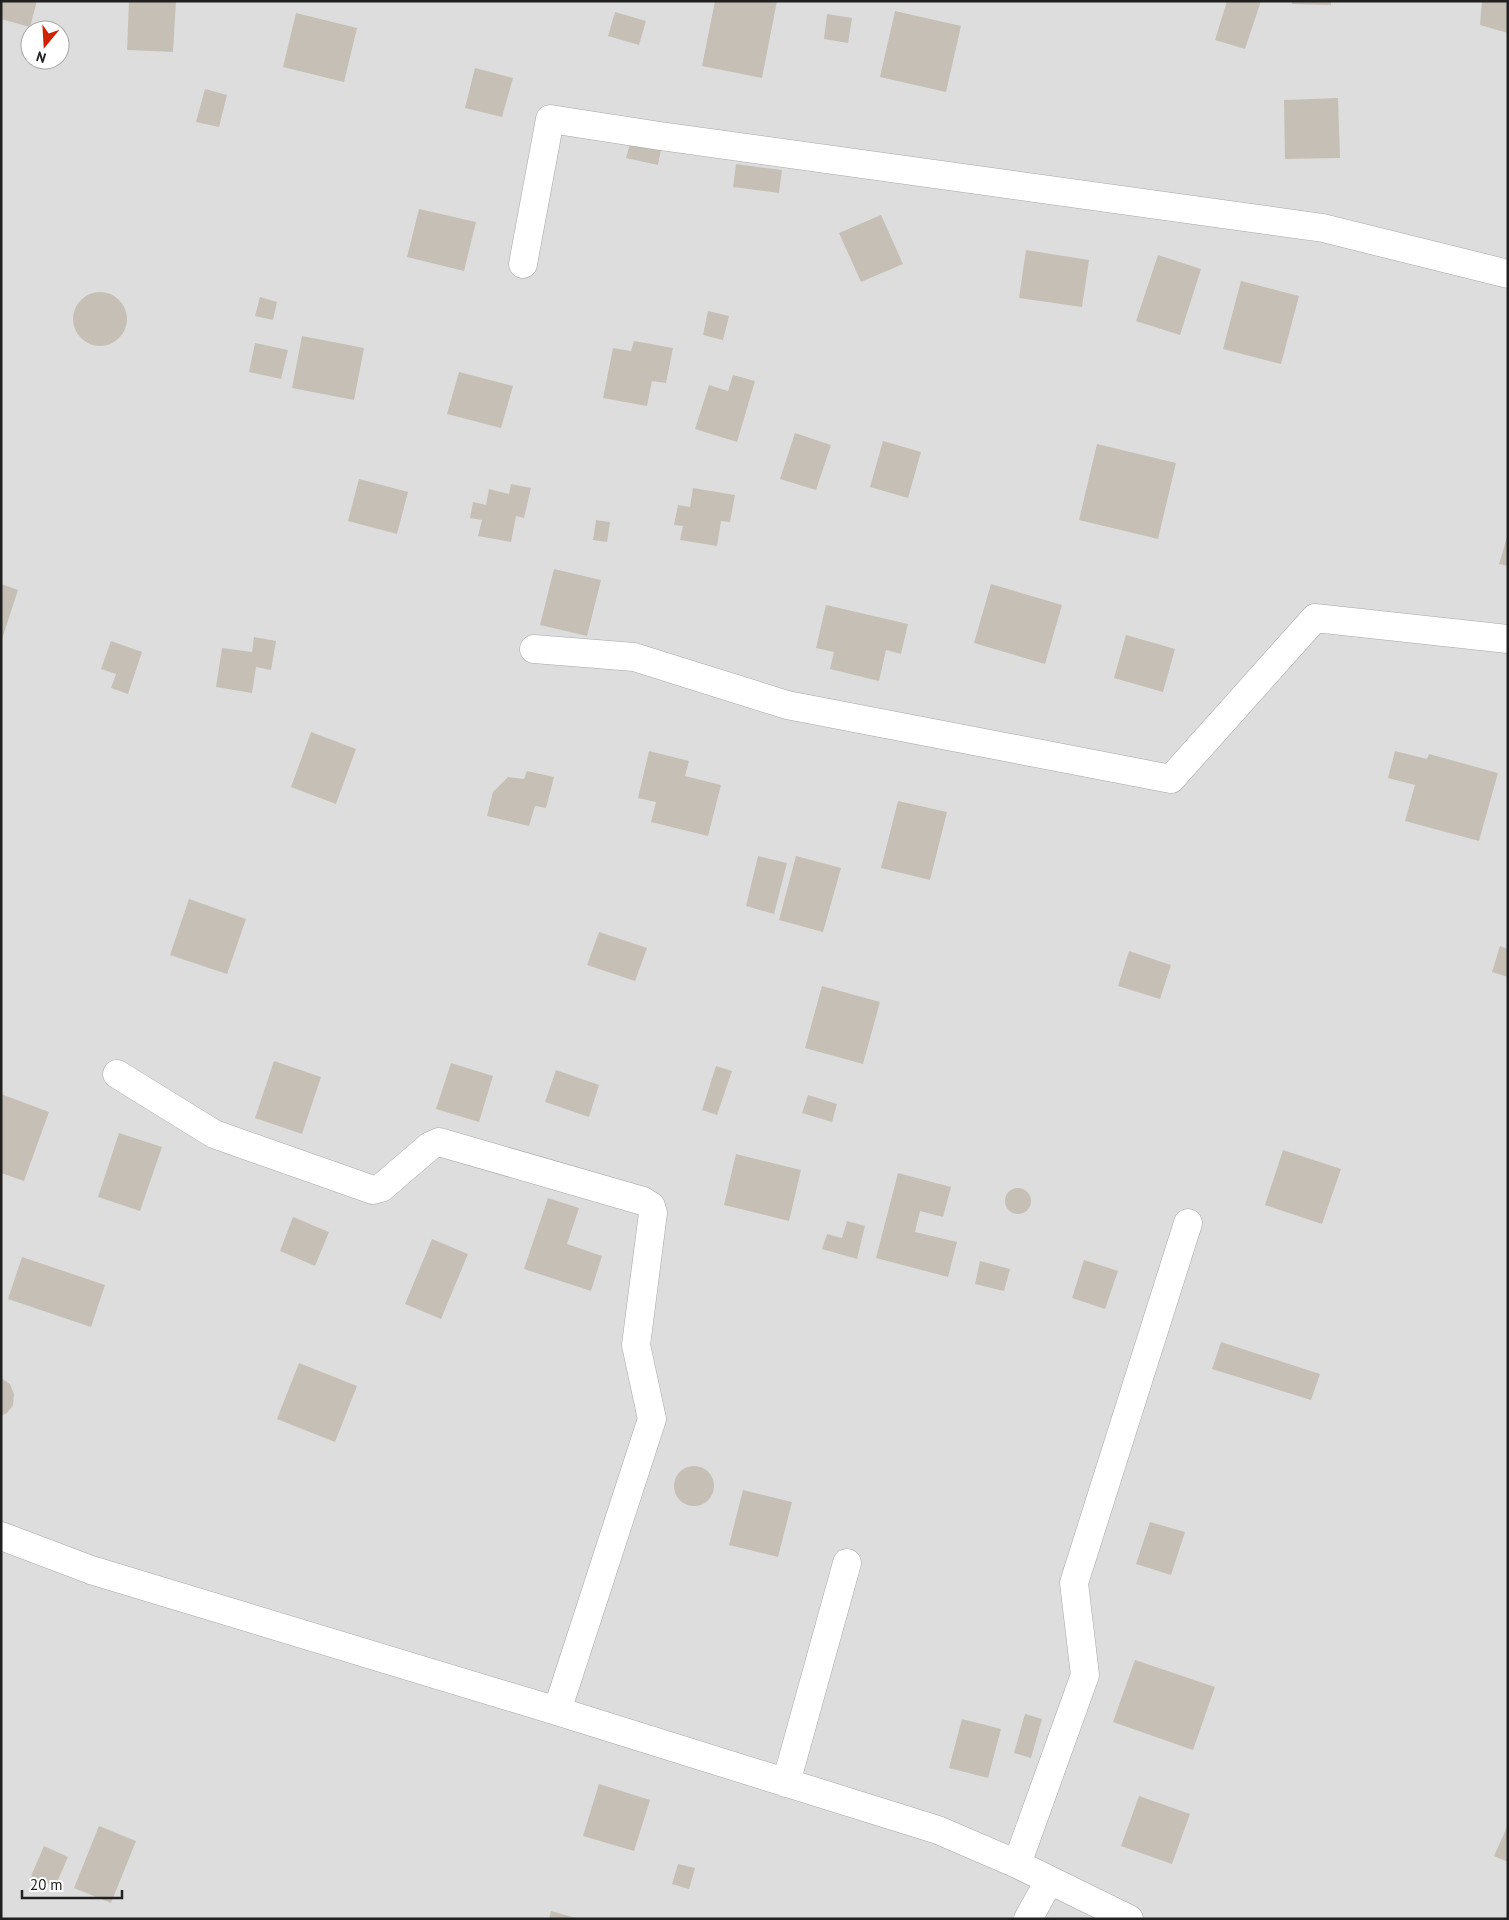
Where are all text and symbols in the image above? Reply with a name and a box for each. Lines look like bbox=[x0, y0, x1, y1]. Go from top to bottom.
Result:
north arrow bbox=[20, 20, 70, 70]
text: N bbox=[34, 47, 48, 67]
scale bar bbox=[22, 1868, 122, 1900]
text: 20 m bbox=[30, 1875, 63, 1894]

